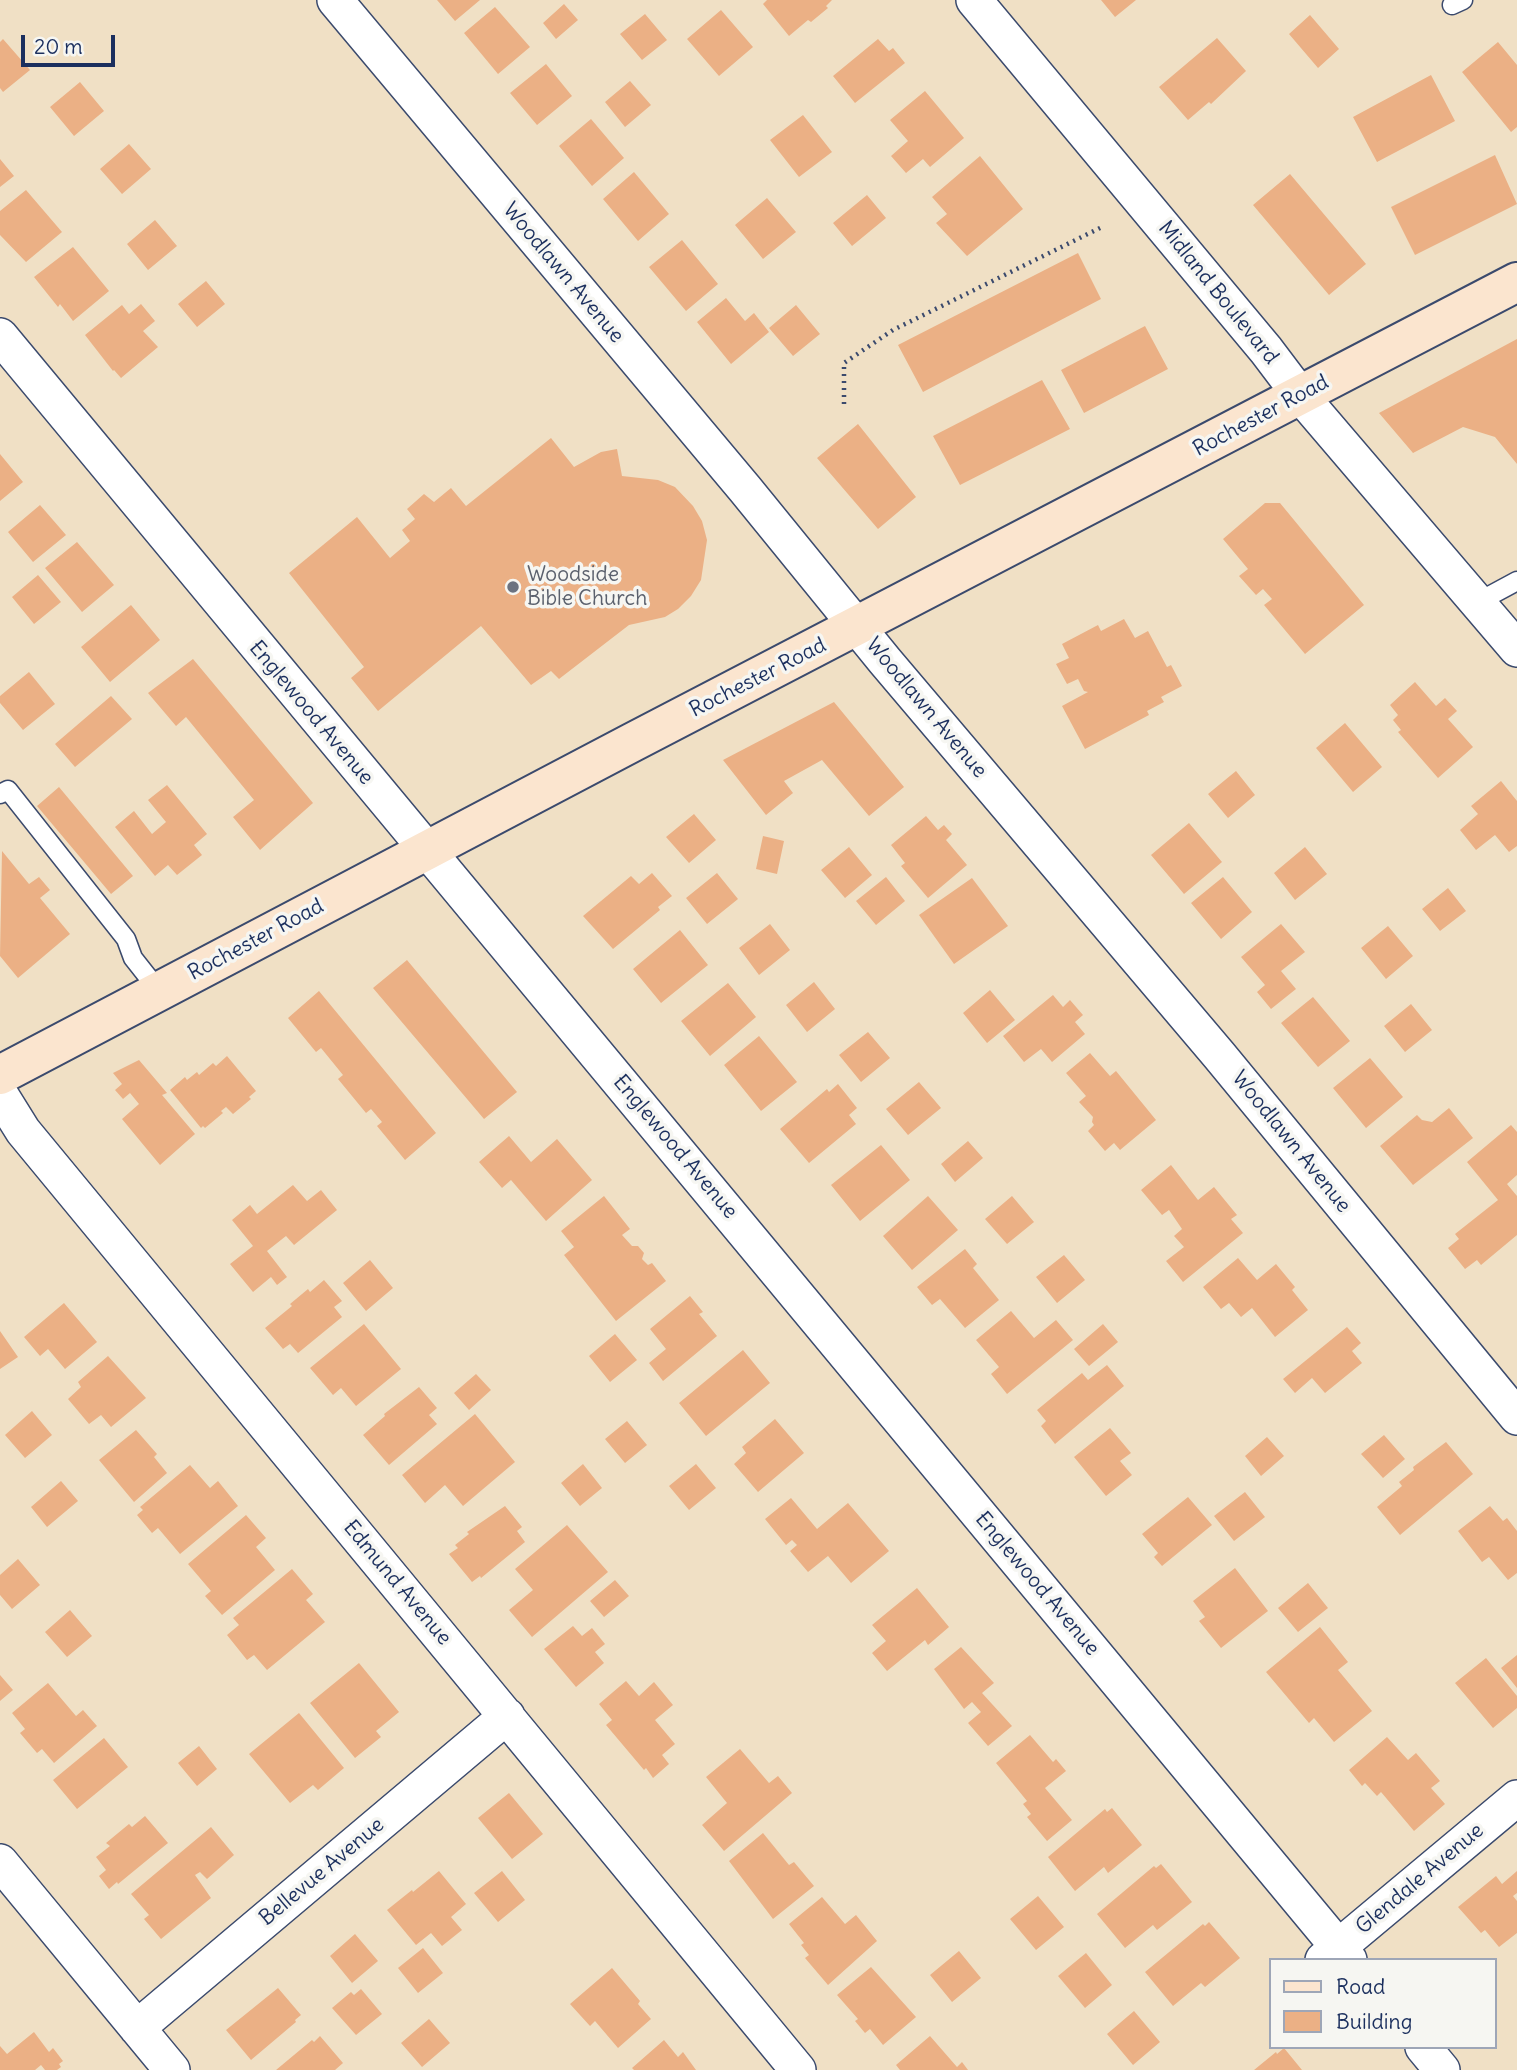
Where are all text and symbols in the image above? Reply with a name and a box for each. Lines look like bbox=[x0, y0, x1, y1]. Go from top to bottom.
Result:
scale bar bbox=[24, 21, 119, 65]
text: 20 m bbox=[34, 33, 83, 60]
street label: Woodlawn Avenue bbox=[497, 198, 629, 348]
street label: Midland Boulevard bbox=[1153, 216, 1283, 370]
street label: Rochester Road bbox=[1189, 370, 1333, 462]
place label: Woodside Bible Church bbox=[527, 562, 647, 612]
marker: Woodside Bible Church bbox=[505, 579, 521, 595]
street label: Rochester Road bbox=[686, 633, 830, 723]
street label: Woodlawn Avenue bbox=[860, 633, 992, 783]
street label: Englewood Avenue bbox=[244, 636, 378, 790]
street label: Rochester Road bbox=[184, 894, 328, 986]
street label: Woodlawn Avenue bbox=[1226, 1066, 1356, 1218]
street label: Englewood Avenue bbox=[608, 1070, 742, 1224]
street label: Englewood Avenue bbox=[970, 1507, 1104, 1661]
street label: Edmund Avenue bbox=[338, 1516, 456, 1650]
street label: Bellevue Avenue bbox=[255, 1813, 389, 1931]
street label: Glendale Avenue bbox=[1351, 1818, 1489, 1940]
legend bbox=[1268, 1958, 1496, 2049]
text: Road bbox=[1336, 1973, 1385, 2000]
text: Building bbox=[1336, 2008, 1412, 2035]

